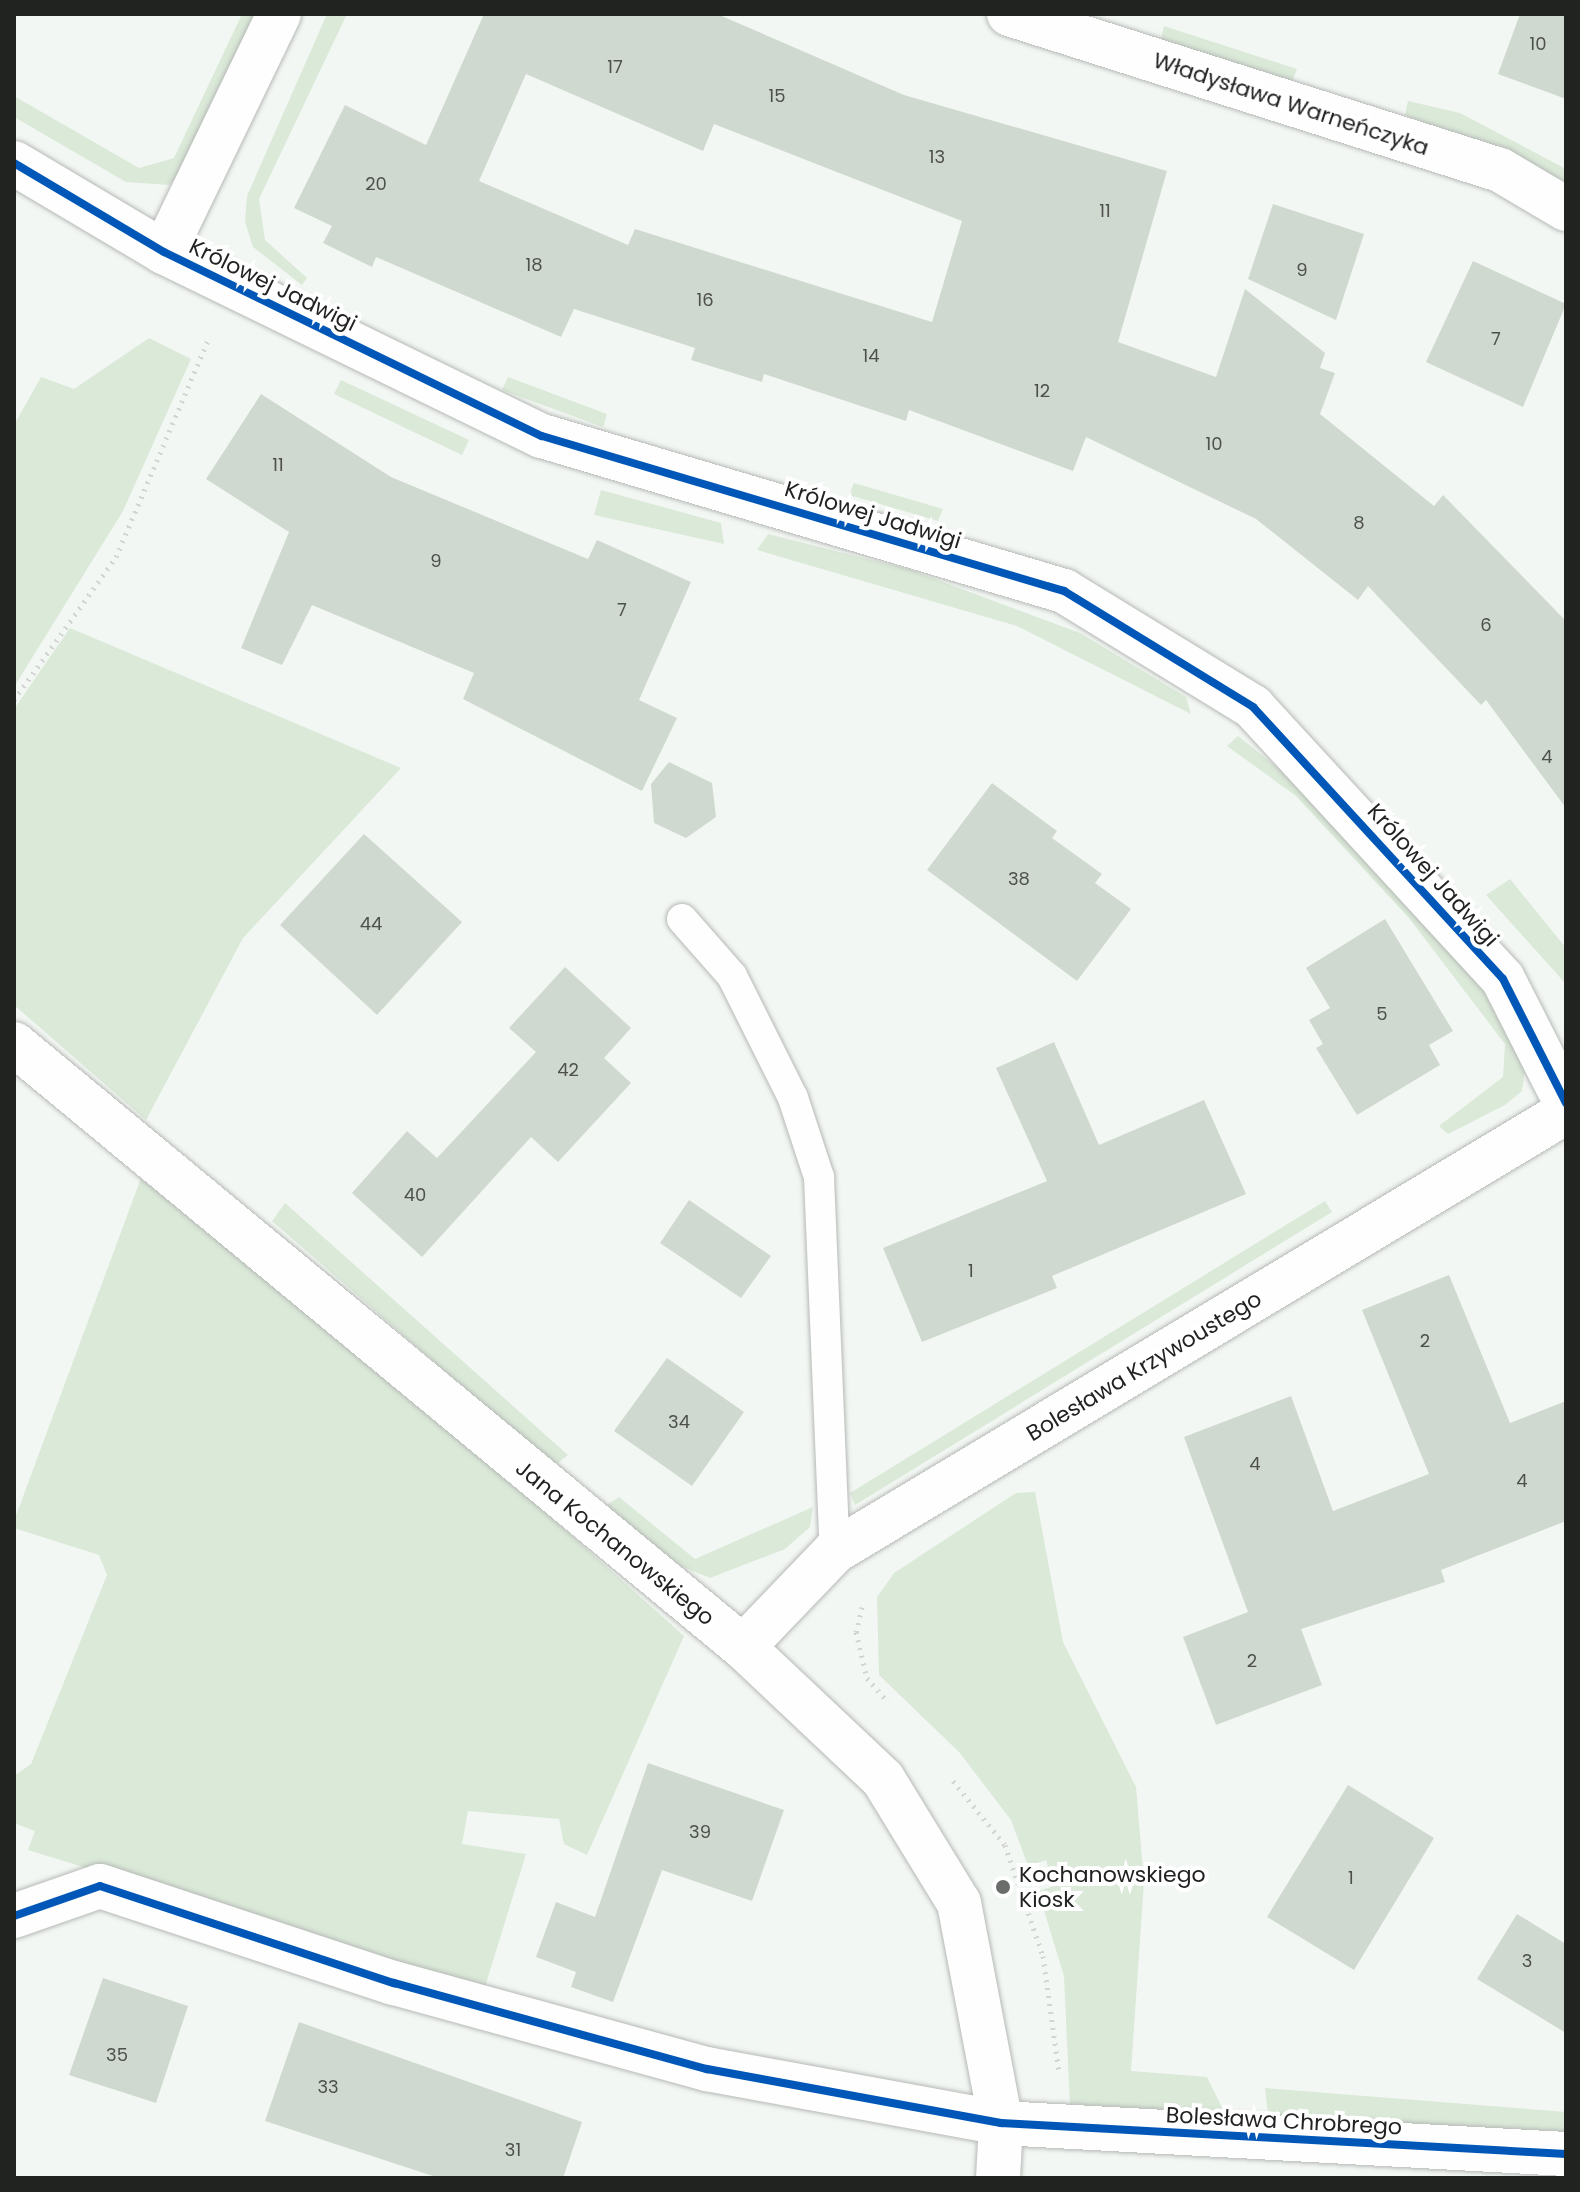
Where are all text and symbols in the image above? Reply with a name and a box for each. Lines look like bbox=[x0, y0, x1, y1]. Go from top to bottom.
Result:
house number: 10 bbox=[1529, 33, 1547, 55]
street label: Władysława Warneńczyka bbox=[1150, 47, 1432, 161]
house number: 17 bbox=[607, 56, 623, 78]
house number: 15 bbox=[768, 85, 786, 107]
house number: 13 bbox=[929, 146, 945, 168]
house number: 20 bbox=[365, 173, 387, 195]
house number: 11 bbox=[1099, 200, 1111, 222]
street label: Królowej Jadwigi bbox=[185, 233, 361, 337]
house number: 18 bbox=[525, 254, 543, 276]
house number: 9 bbox=[1296, 259, 1308, 281]
house number: 16 bbox=[696, 289, 714, 311]
house number: 7 bbox=[1491, 328, 1501, 350]
house number: 14 bbox=[862, 345, 880, 367]
house number: 12 bbox=[1034, 380, 1050, 402]
house number: 10 bbox=[1205, 433, 1223, 455]
house number: 11 bbox=[272, 454, 284, 476]
street label: Królowej Jadwigi bbox=[782, 476, 964, 554]
house number: 8 bbox=[1353, 512, 1365, 534]
house number: 9 bbox=[430, 550, 442, 572]
house number: 7 bbox=[617, 599, 627, 621]
house number: 6 bbox=[1480, 614, 1492, 636]
house number: 4 bbox=[1541, 746, 1553, 768]
street label: Królowej Jadwigi bbox=[1362, 798, 1504, 952]
house number: 38 bbox=[1008, 868, 1030, 890]
house number: 44 bbox=[360, 913, 382, 935]
house number: 5 bbox=[1376, 1003, 1388, 1025]
house number: 42 bbox=[557, 1059, 579, 1081]
house number: 40 bbox=[404, 1184, 426, 1206]
house number: 1 bbox=[968, 1260, 974, 1282]
street label: Bolesława Krzywoustego bbox=[1022, 1285, 1266, 1447]
house number: 2 bbox=[1420, 1330, 1430, 1352]
house number: 34 bbox=[668, 1411, 690, 1433]
house number: 4 bbox=[1249, 1453, 1261, 1475]
street label: Jana Kochanowskiego bbox=[510, 1455, 720, 1631]
house number: 4 bbox=[1516, 1470, 1528, 1492]
house number: 2 bbox=[1247, 1650, 1257, 1672]
house number: 39 bbox=[689, 1821, 711, 1843]
place label: Kochanowskiego Kiosk bbox=[1019, 1861, 1206, 1912]
house number: 1 bbox=[1348, 1867, 1354, 1889]
marker: Kochanowskiego Kiosk bbox=[994, 1878, 1012, 1896]
house number: 3 bbox=[1522, 1950, 1532, 1972]
house number: 35 bbox=[106, 2044, 128, 2066]
house number: 33 bbox=[317, 2076, 339, 2098]
street label: Bolesława Chrobrego bbox=[1165, 2102, 1403, 2140]
house number: 31 bbox=[505, 2139, 521, 2161]

